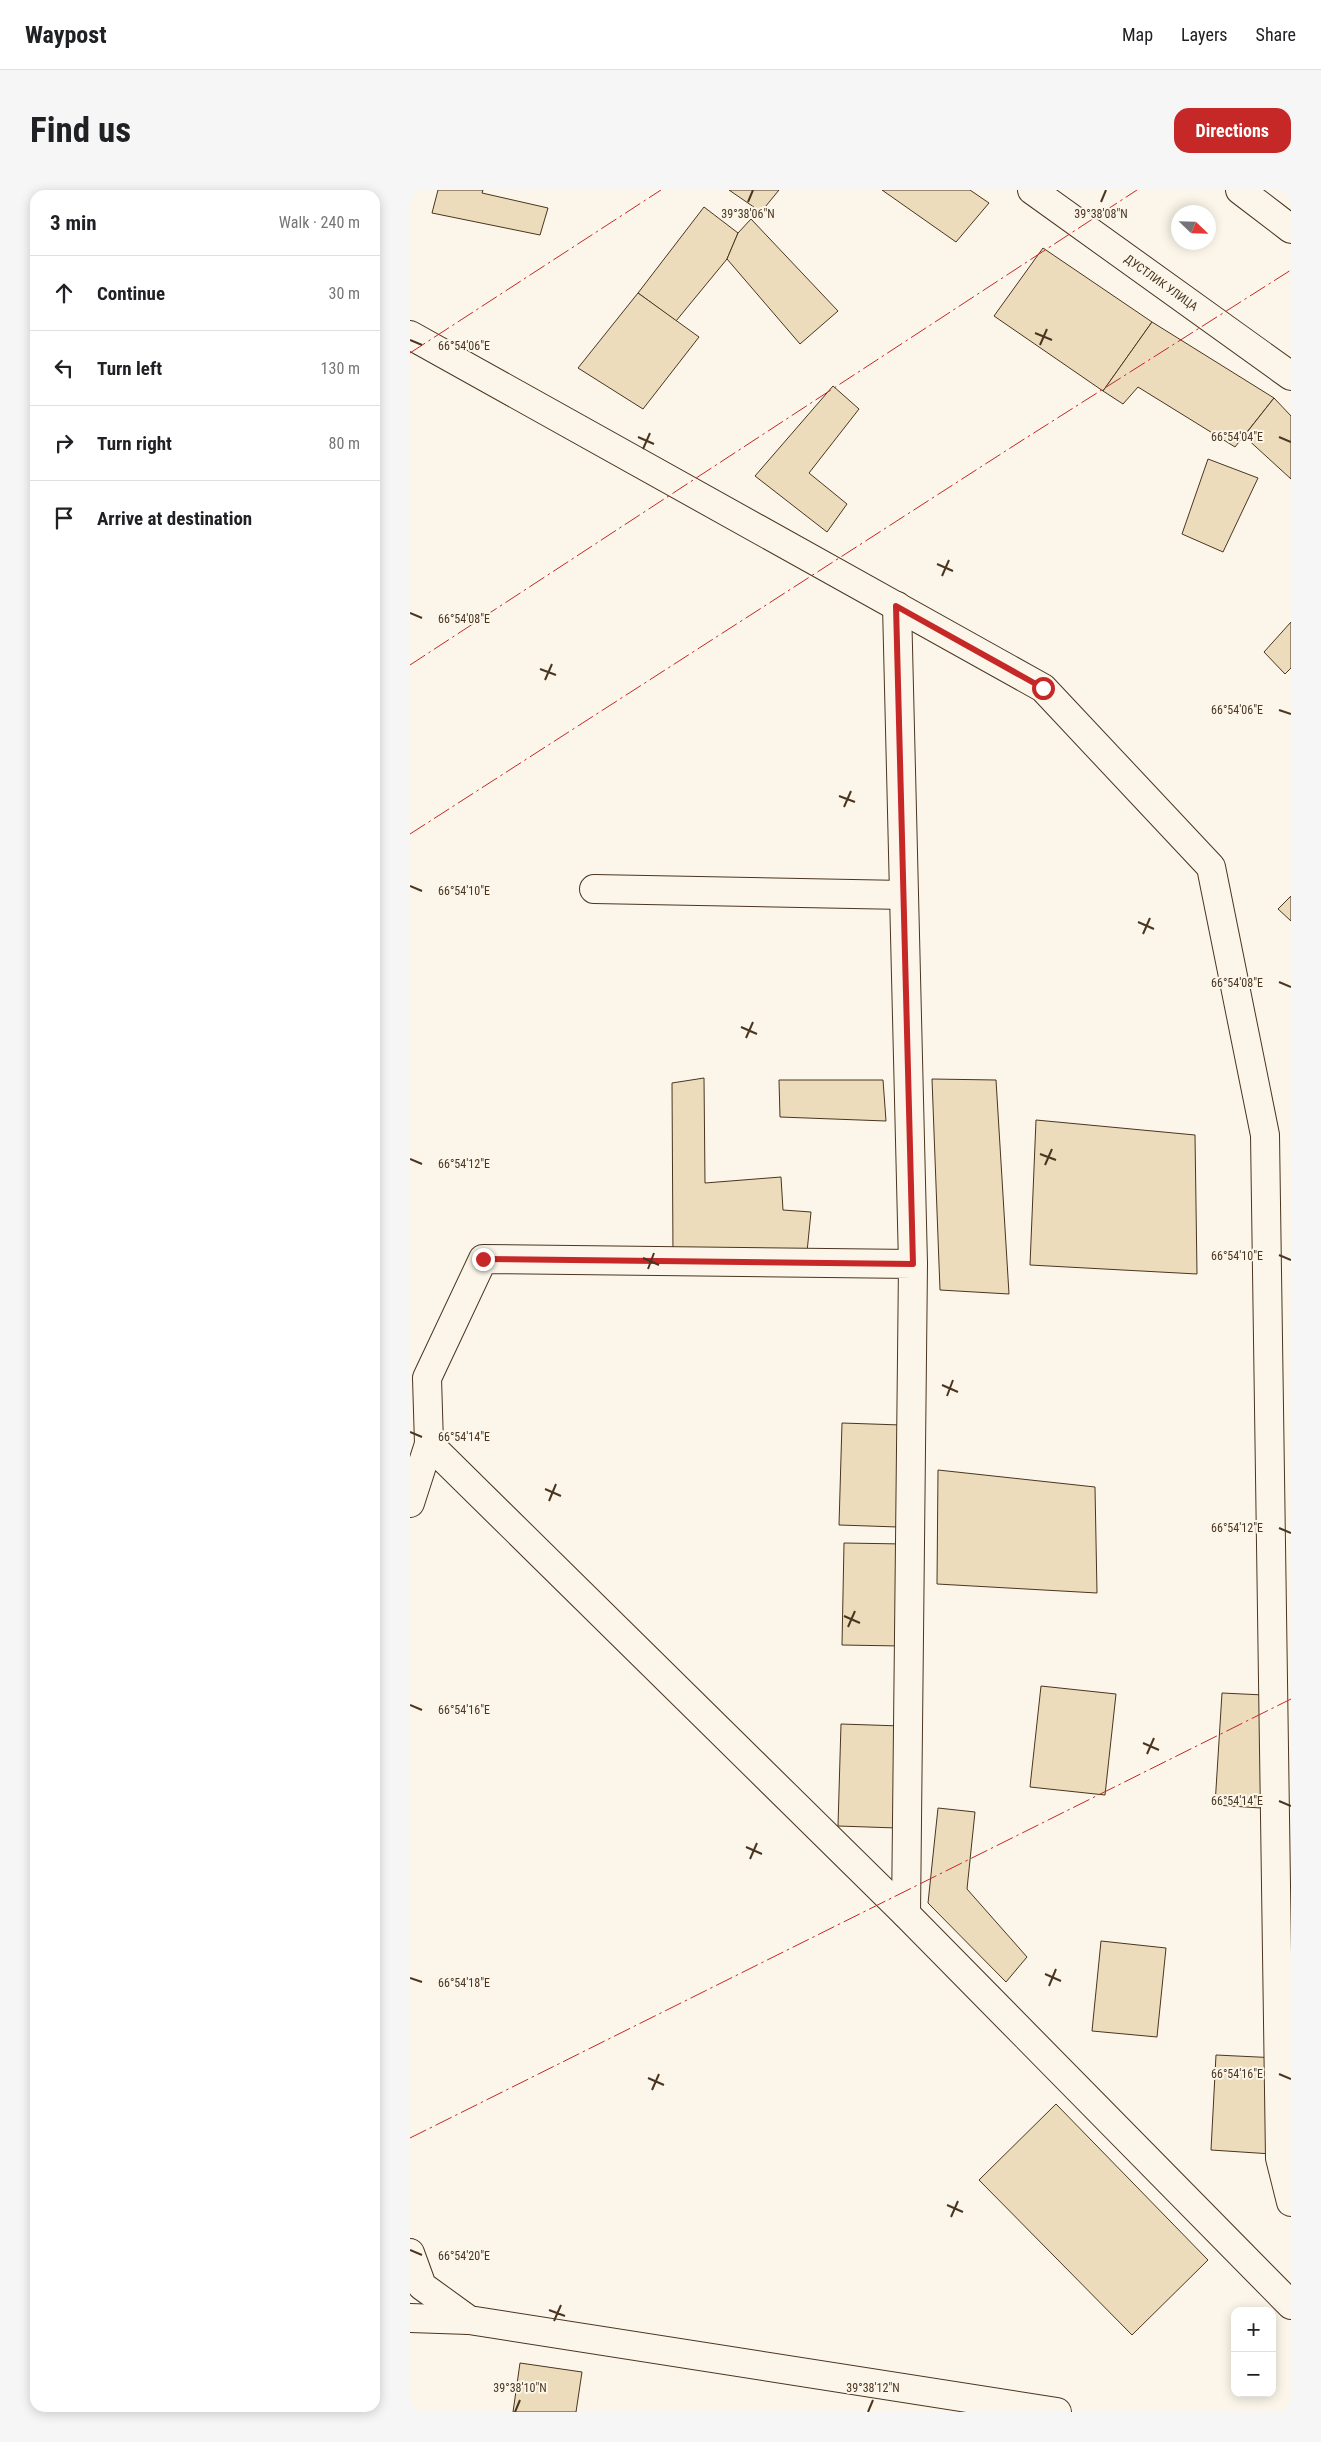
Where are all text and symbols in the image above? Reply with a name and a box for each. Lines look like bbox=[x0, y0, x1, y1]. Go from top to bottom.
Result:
text: Waypost bbox=[25, 21, 107, 49]
text: Map bbox=[1122, 24, 1153, 45]
text: Layers bbox=[1181, 24, 1228, 45]
text: Share bbox=[1256, 24, 1296, 45]
button: Directions bbox=[1174, 108, 1291, 153]
text: Find us bbox=[30, 110, 131, 151]
north arrow bbox=[1171, 205, 1216, 250]
text: 39°38'06"N bbox=[721, 207, 775, 221]
text: 39°38'08"N bbox=[1074, 207, 1128, 221]
text: 3 min bbox=[50, 211, 97, 235]
text: Walk · 240 m bbox=[279, 213, 360, 232]
street label: ДУСТЛИК УЛИЦА bbox=[1122, 252, 1201, 314]
icon: ahead bbox=[50, 279, 78, 307]
text: Continue bbox=[97, 282, 165, 305]
text: 30 m bbox=[328, 284, 360, 303]
text: 66°54'06"E bbox=[438, 339, 490, 353]
icon: left bbox=[50, 354, 78, 382]
text: Turn left bbox=[97, 357, 162, 380]
text: 130 m bbox=[321, 359, 360, 378]
icon: right bbox=[50, 429, 78, 457]
text: 66°54'04"E bbox=[1211, 430, 1263, 444]
text: Turn right bbox=[97, 432, 172, 455]
text: 80 m bbox=[328, 434, 360, 453]
icon: arrive bbox=[50, 504, 78, 532]
text: Arrive at destination bbox=[97, 507, 252, 530]
text: 66°54'08"E bbox=[438, 612, 490, 626]
route start bbox=[1032, 677, 1055, 700]
text: 66°54'06"E bbox=[1211, 703, 1263, 717]
text: 66°54'10"E bbox=[438, 884, 490, 898]
text: 66°54'08"E bbox=[1211, 976, 1263, 990]
text: 66°54'12"E bbox=[438, 1157, 490, 1171]
route end bbox=[472, 1248, 495, 1271]
text: 66°54'10"E bbox=[1211, 1249, 1263, 1263]
text: 66°54'14"E bbox=[438, 1430, 490, 1444]
text: 66°54'12"E bbox=[1211, 1521, 1263, 1535]
text: 66°54'16"E bbox=[438, 1703, 490, 1717]
text: 66°54'14"E bbox=[1211, 1794, 1263, 1808]
text: 66°54'18"E bbox=[438, 1976, 490, 1990]
text: 66°54'16"E bbox=[1211, 2067, 1263, 2081]
text: 66°54'20"E bbox=[438, 2249, 490, 2263]
map controls bbox=[1231, 2307, 1276, 2397]
button: + bbox=[1231, 2307, 1276, 2352]
button: − bbox=[1231, 2352, 1276, 2397]
text: 39°38'10"N bbox=[493, 2381, 547, 2395]
text: 39°38'12"N bbox=[846, 2381, 900, 2395]

